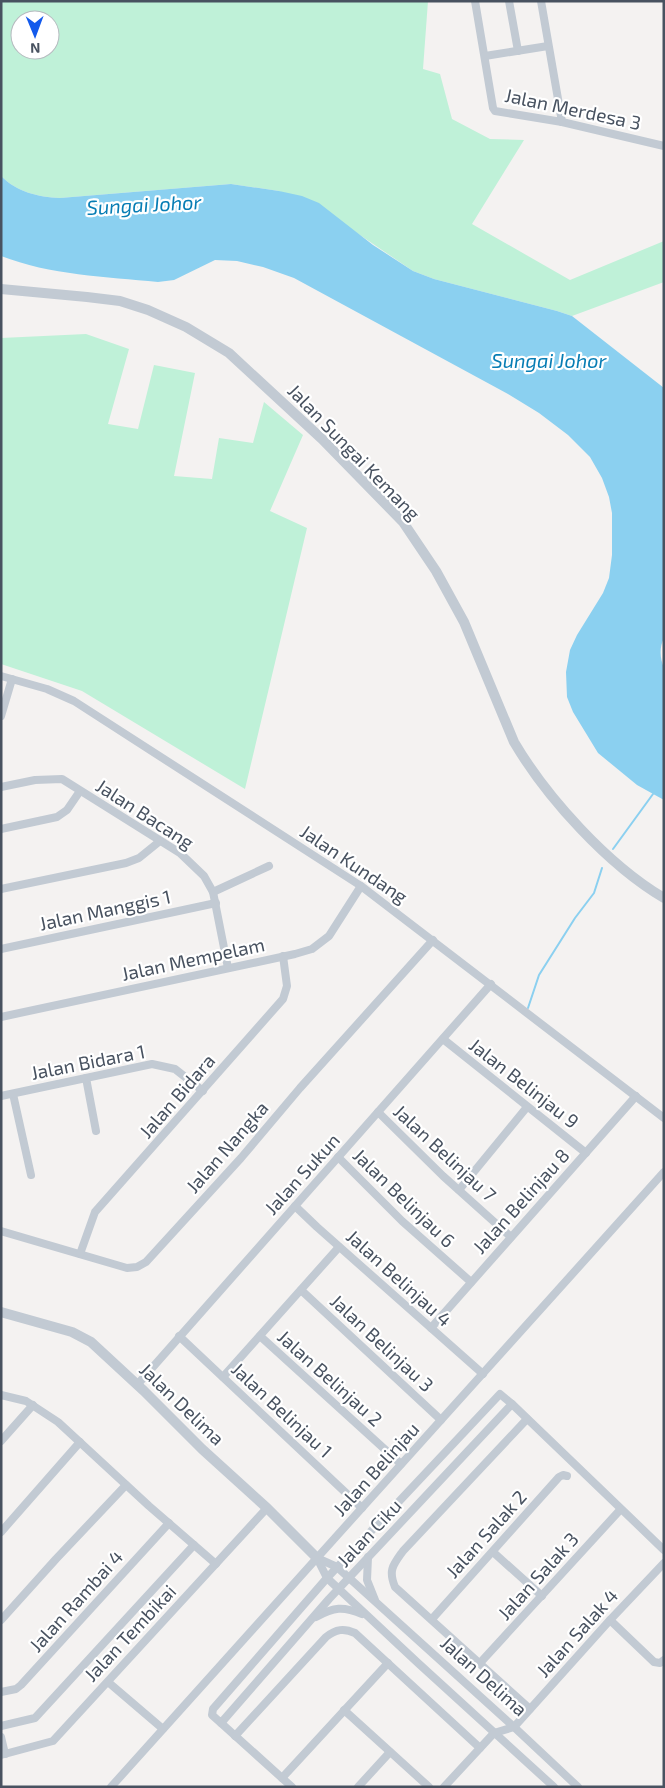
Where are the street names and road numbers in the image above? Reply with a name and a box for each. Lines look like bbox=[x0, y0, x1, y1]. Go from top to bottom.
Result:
street label: Jalan Merdesa 3 bbox=[503, 83, 643, 134]
street label: Jalan Sungai Kemang bbox=[283, 379, 426, 525]
street label: Jalan Bacang bbox=[92, 773, 199, 854]
street label: Jalan Kundang bbox=[296, 819, 413, 908]
street label: Jalan Manggis 1 bbox=[37, 884, 173, 935]
street label: Jalan Mempelam bbox=[119, 932, 267, 985]
street label: Jalan Belinjau 9 bbox=[465, 1033, 584, 1133]
street label: Jalan Bidara 1 bbox=[29, 1039, 147, 1084]
street label: Jalan Bidara bbox=[134, 1049, 219, 1143]
street label: Jalan Nangka bbox=[181, 1096, 273, 1197]
street label: Jalan Belinjau 7 bbox=[389, 1099, 501, 1206]
street label: Jalan Sukun bbox=[259, 1128, 344, 1219]
street label: Jalan Belinjau 6 bbox=[349, 1143, 460, 1252]
street label: Jalan Belinjau 8 bbox=[467, 1143, 574, 1258]
street label: Jalan Belinjau 4 bbox=[342, 1224, 457, 1331]
street label: Jalan Belinjau 3 bbox=[326, 1289, 439, 1396]
street label: Jalan Belinjau 2 bbox=[273, 1325, 387, 1431]
street label: Jalan Belinjau 1 bbox=[227, 1357, 338, 1462]
street label: Jalan Delima bbox=[135, 1358, 229, 1450]
street label: Jalan Belinjau bbox=[328, 1417, 424, 1520]
street label: Jalan Salak 2 bbox=[440, 1485, 531, 1582]
street label: Jalan Ciku bbox=[331, 1494, 406, 1571]
street label: Jalan Salak 3 bbox=[492, 1527, 583, 1624]
street label: Jalan Rambai 4 bbox=[24, 1545, 127, 1656]
street label: Jalan Tembikai bbox=[79, 1580, 180, 1686]
street label: Jalan Salak 4 bbox=[531, 1584, 622, 1682]
street label: Jalan Delima bbox=[436, 1631, 532, 1720]

